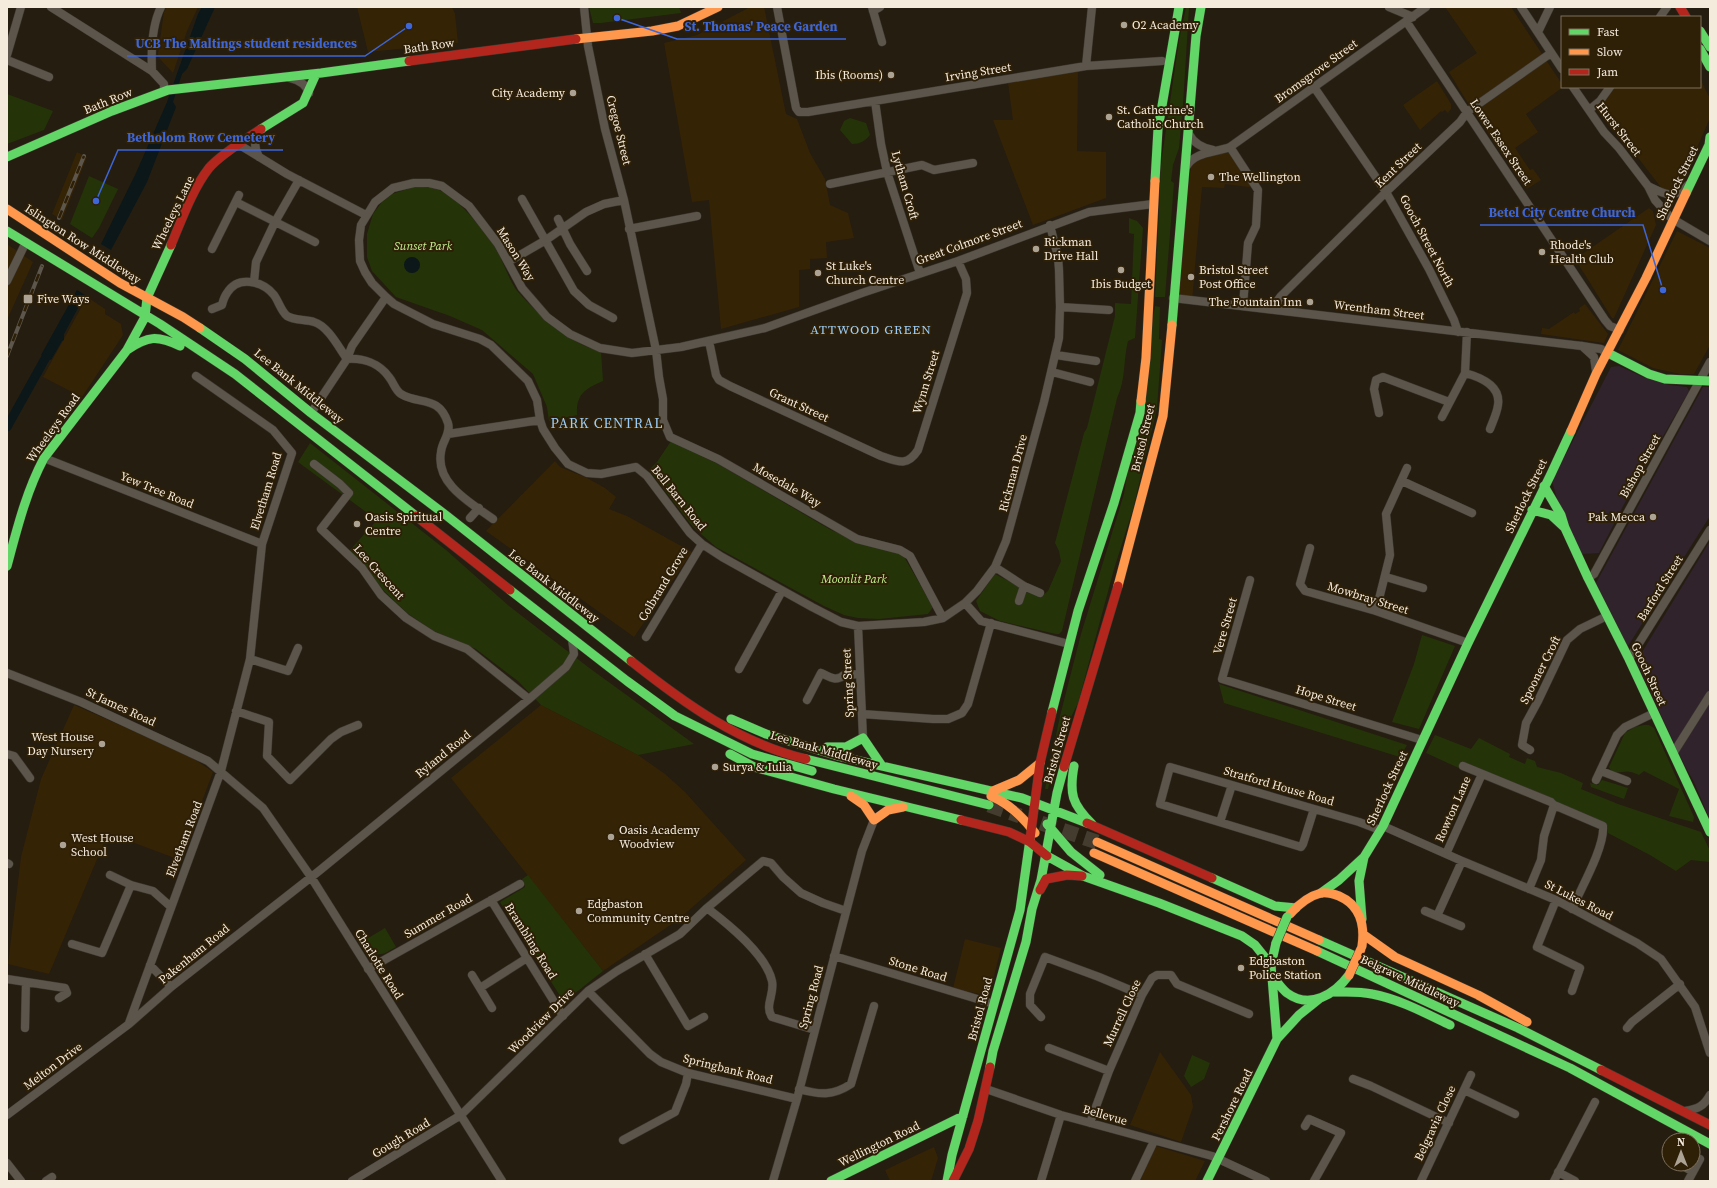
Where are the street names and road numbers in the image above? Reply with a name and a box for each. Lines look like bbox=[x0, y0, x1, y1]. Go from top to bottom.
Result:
street label: Bath Row bbox=[403, 34, 456, 57]
street label: Bromsgrove Street bbox=[1271, 35, 1361, 106]
street label: Irving Street bbox=[944, 59, 1012, 85]
street label: Bath Row bbox=[81, 84, 135, 118]
street label: Cregoe Street bbox=[603, 93, 635, 167]
street label: Lower Essex Street bbox=[1466, 96, 1536, 188]
street label: Hurst Street bbox=[1593, 99, 1645, 159]
street label: Kent Street bbox=[1371, 139, 1425, 191]
street label: Sherlock Street bbox=[1652, 143, 1702, 223]
street label: Lytham Croft bbox=[888, 149, 923, 221]
street label: Wheeleys Lane bbox=[148, 173, 198, 253]
street label: Gooch Street North bbox=[1396, 192, 1458, 290]
street label: Islington Row Middleway bbox=[22, 200, 145, 288]
street label: Great Colmore Street bbox=[914, 215, 1024, 269]
street label: Mason Way bbox=[493, 224, 539, 285]
street label: Wrentham Street bbox=[1333, 297, 1425, 323]
street label: Lee Bank Middleway bbox=[251, 345, 348, 428]
street label: Wynn Street bbox=[909, 348, 943, 416]
street label: Grant Street bbox=[767, 384, 832, 426]
street label: Wheeleys Road bbox=[23, 390, 84, 466]
street label: Bristol Street bbox=[1127, 402, 1159, 473]
street label: Bishop Street bbox=[1616, 431, 1664, 501]
street label: Rickman Drive bbox=[995, 433, 1031, 513]
street label: Elvetham Road bbox=[247, 450, 285, 532]
street label: Sherlock Street bbox=[1501, 456, 1551, 536]
street label: Mosedale Way bbox=[750, 459, 825, 511]
street label: Bell Barn Road bbox=[648, 462, 710, 534]
street label: Yew Tree Road bbox=[118, 468, 196, 512]
street label: Lee Crescent bbox=[350, 541, 408, 603]
street label: Colbrand Grove bbox=[634, 544, 692, 624]
street label: Lee Bank Middleway bbox=[505, 545, 603, 627]
street label: Barford Street bbox=[1633, 552, 1687, 624]
street label: Mowbray Street bbox=[1326, 578, 1411, 618]
street label: Vere Street bbox=[1209, 596, 1241, 656]
street label: Spooner Croft bbox=[1516, 633, 1564, 707]
street label: Gooch Street bbox=[1627, 640, 1671, 708]
street label: Spring Street bbox=[838, 648, 858, 718]
street label: Hope Street bbox=[1294, 681, 1358, 715]
street label: St James Road bbox=[84, 684, 159, 730]
street label: Bristol Street bbox=[1040, 714, 1074, 785]
street label: Ryland Road bbox=[412, 727, 474, 781]
street label: Lee Bank Middleway bbox=[768, 727, 880, 773]
street label: Sherlock Street bbox=[1363, 748, 1411, 828]
street label: Stratford House Road bbox=[1222, 763, 1336, 809]
street label: Rowton Lane bbox=[1431, 773, 1475, 845]
street label: Elvetham Road bbox=[162, 798, 206, 879]
street label: St Lukes Road bbox=[1542, 876, 1616, 924]
street label: Summer Road bbox=[401, 890, 475, 942]
street label: Brambling Road bbox=[501, 900, 561, 982]
street label: Pakenham Road bbox=[155, 920, 233, 988]
street label: Charlotte Road bbox=[351, 926, 407, 1002]
street label: Belgrave Middleway bbox=[1358, 951, 1463, 1011]
street label: Stone Road bbox=[887, 953, 949, 985]
street label: Spring Road bbox=[795, 963, 827, 1031]
street label: Bristol Road bbox=[964, 975, 996, 1043]
street label: Murrell Close bbox=[1099, 977, 1145, 1049]
street label: Woodview Drive bbox=[505, 985, 577, 1057]
street label: Melton Drive bbox=[20, 1039, 86, 1093]
street label: Springbank Road bbox=[682, 1050, 775, 1088]
street label: Pershore Road bbox=[1208, 1066, 1256, 1143]
street label: Belgravia Close bbox=[1410, 1083, 1460, 1163]
street label: Bellevue bbox=[1081, 1101, 1129, 1129]
street label: Gough Road bbox=[369, 1114, 433, 1162]
street label: Wellington Road bbox=[836, 1117, 923, 1171]

